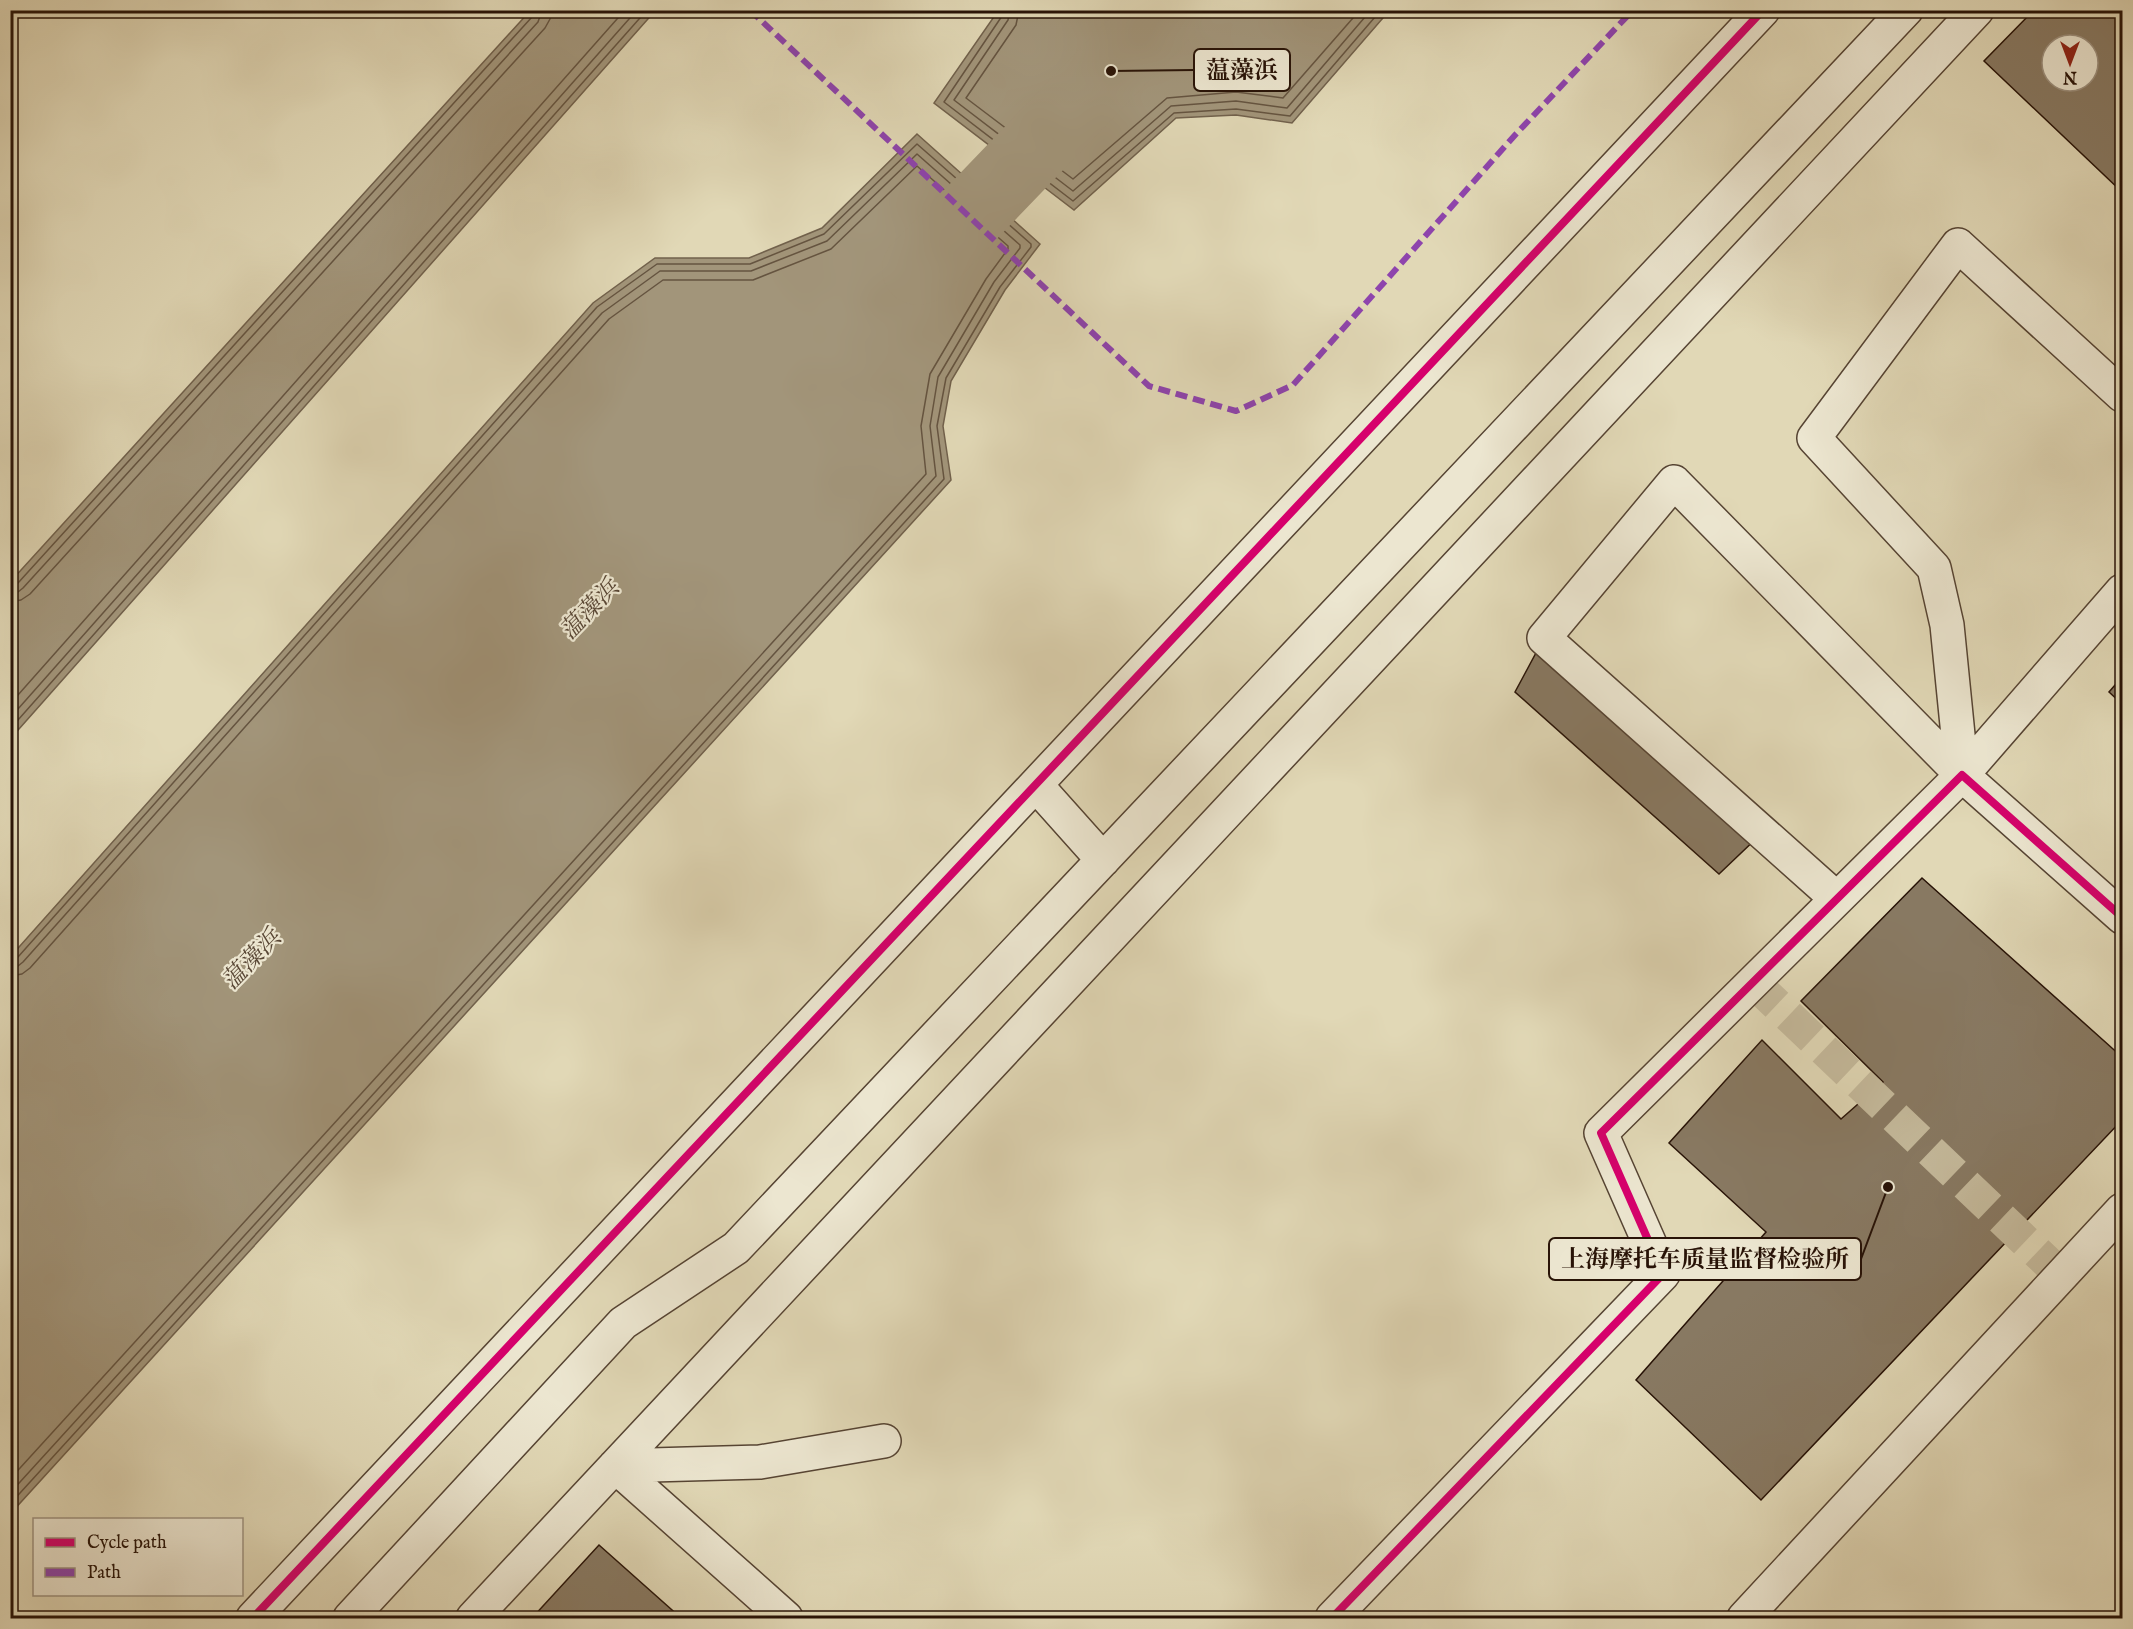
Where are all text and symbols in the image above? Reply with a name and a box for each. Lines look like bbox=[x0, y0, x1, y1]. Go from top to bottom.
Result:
north arrow bbox=[2040, 33, 2100, 93]
callout: 蕰藻浜 bbox=[1194, 49, 1290, 91]
text: 蕰藻浜 bbox=[1206, 56, 1278, 87]
text: N bbox=[2063, 66, 2078, 86]
water label: 蕰藻浜 bbox=[554, 572, 628, 647]
water label: 蕰藻浜 bbox=[216, 922, 290, 997]
callout: 上海摩托车质量监督检验所 bbox=[1549, 1238, 1861, 1280]
text: 上海摩托车质量监督检验所 bbox=[1561, 1245, 1849, 1276]
legend bbox=[33, 1518, 243, 1596]
text: Cycle path bbox=[87, 1532, 167, 1555]
text: Path bbox=[87, 1562, 121, 1585]

